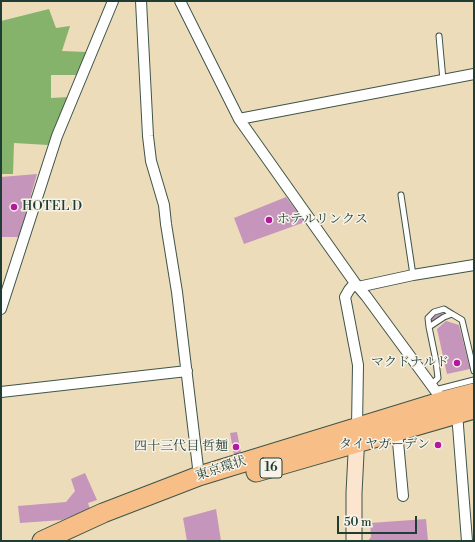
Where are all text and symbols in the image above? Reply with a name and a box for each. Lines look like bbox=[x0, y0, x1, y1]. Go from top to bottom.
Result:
place label: HOTEL D bbox=[22, 199, 82, 215]
marker: HOTEL D bbox=[9, 202, 19, 212]
place label: ホテルリンクス bbox=[277, 212, 368, 228]
marker: ホテルリンクス bbox=[264, 215, 274, 225]
place label: マクドナルド bbox=[371, 355, 449, 371]
marker: マクドナルド bbox=[452, 358, 462, 368]
place label: タイヤガーデン bbox=[339, 437, 430, 453]
place label: 四十三代目 哲麺 bbox=[134, 439, 228, 455]
marker: タイヤガーデン bbox=[433, 440, 443, 450]
marker: 四十三代目 哲麺 bbox=[231, 442, 241, 452]
street label: 東京環状 bbox=[194, 454, 248, 484]
road number: 16 bbox=[260, 458, 282, 478]
scale bar bbox=[339, 508, 419, 534]
text: 50 m bbox=[344, 515, 372, 530]

